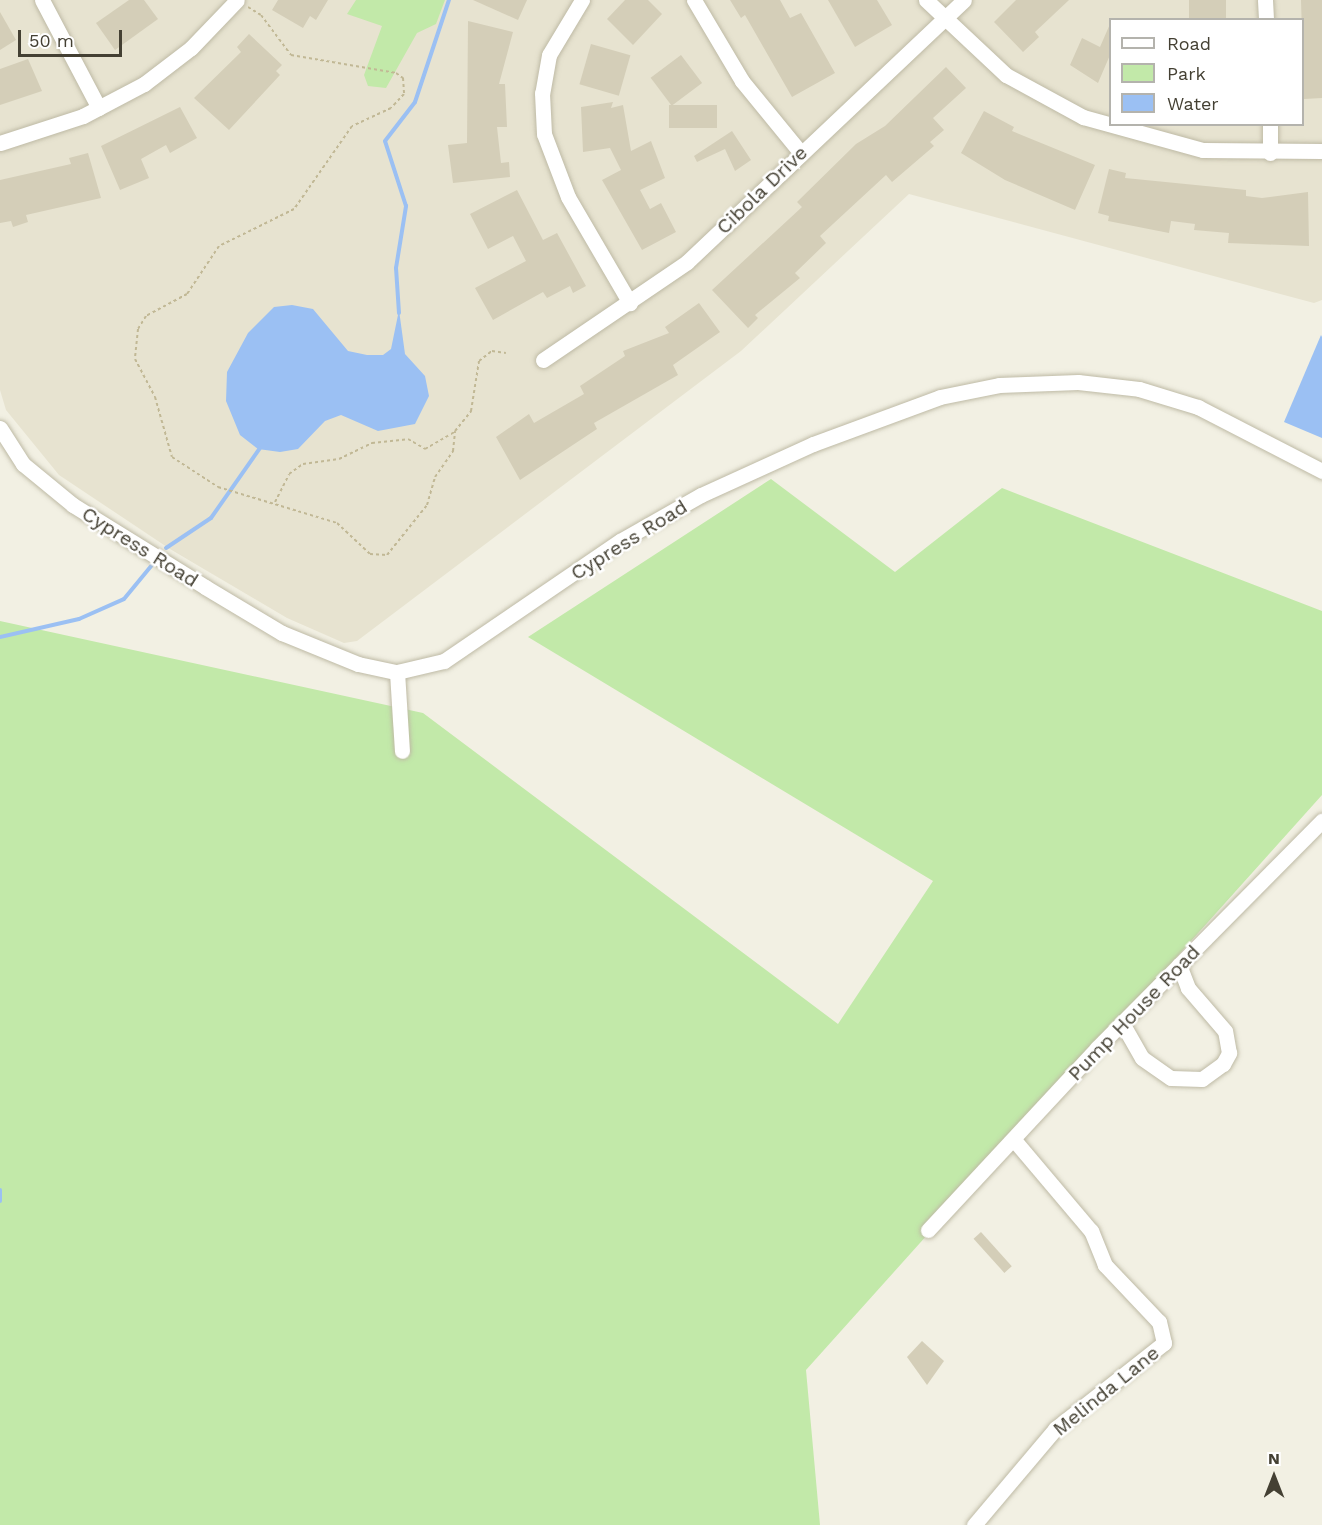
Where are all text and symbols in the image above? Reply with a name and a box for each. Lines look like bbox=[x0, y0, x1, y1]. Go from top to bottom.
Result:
scale bar bbox=[21, 18, 124, 56]
legend bbox=[1109, 18, 1304, 126]
text: 50 m bbox=[29, 30, 74, 51]
text: Road bbox=[1167, 33, 1211, 54]
text: Park bbox=[1167, 63, 1206, 84]
text: Water bbox=[1167, 93, 1219, 114]
street label: Cibola Drive bbox=[711, 141, 813, 239]
street label: Cypress Road bbox=[566, 495, 692, 585]
street label: Cypress Road bbox=[77, 502, 203, 592]
street label: Pump House Road bbox=[1063, 940, 1205, 1086]
street label: Melinda Lane bbox=[1048, 1341, 1164, 1441]
north arrow bbox=[1244, 1447, 1304, 1507]
text: N bbox=[1268, 1449, 1280, 1468]

